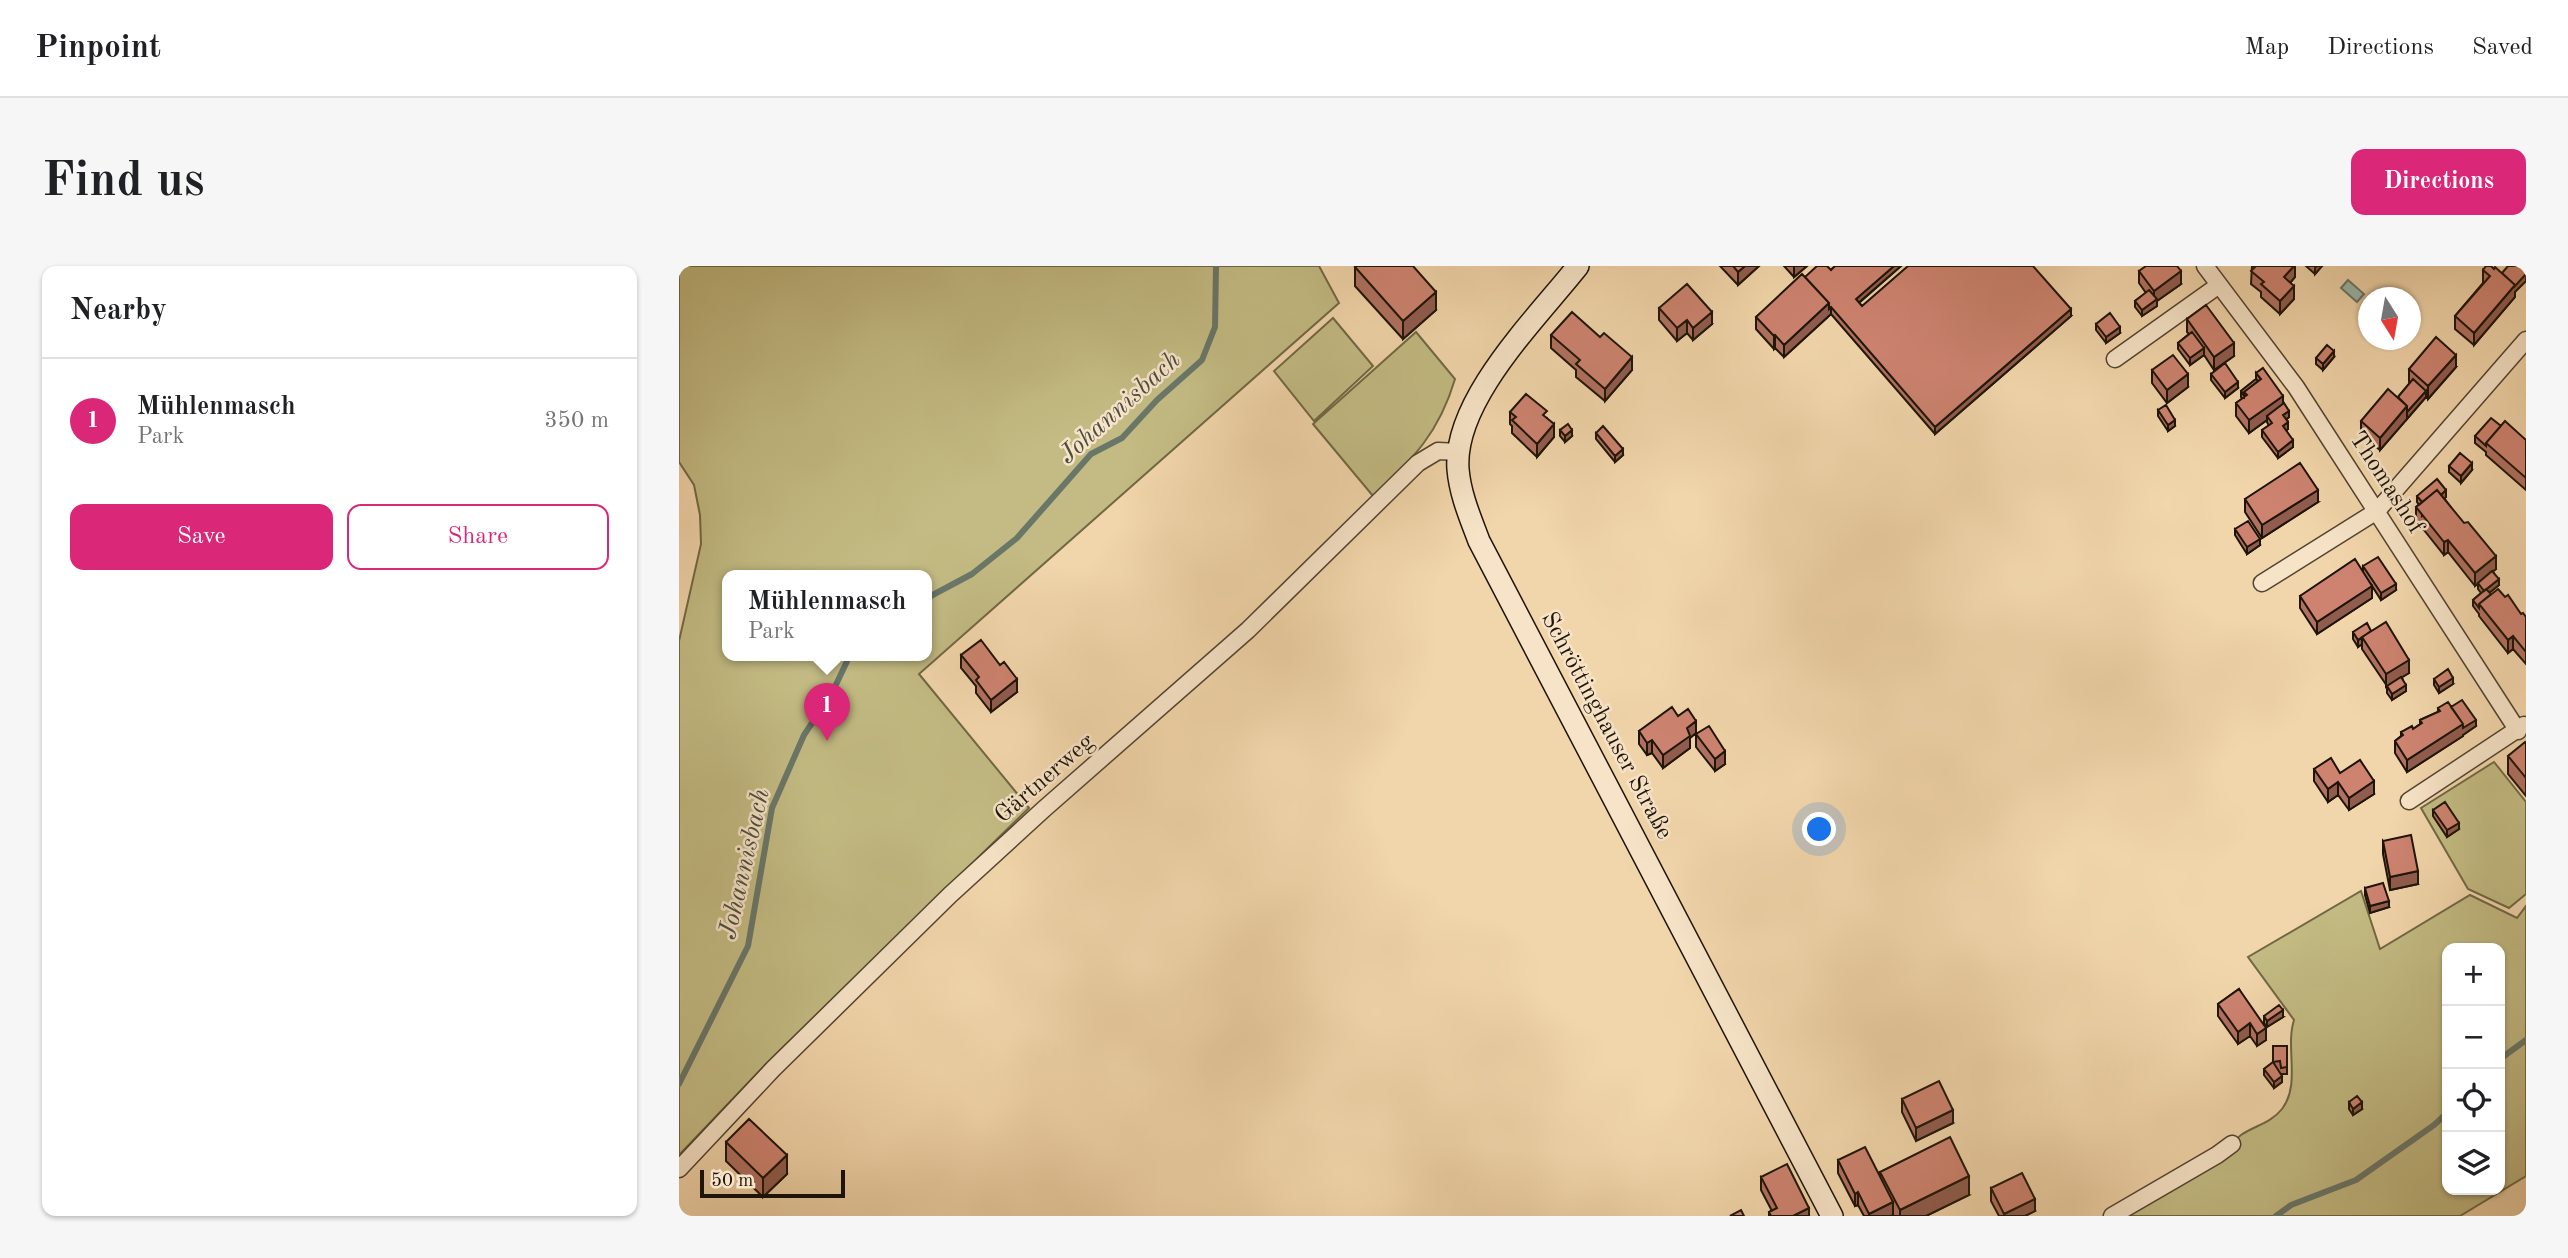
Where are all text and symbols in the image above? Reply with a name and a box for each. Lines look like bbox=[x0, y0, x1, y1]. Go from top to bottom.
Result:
text: Pinpoint bbox=[35, 32, 161, 65]
text: Map bbox=[2245, 36, 2289, 60]
text: Directions bbox=[2327, 36, 2434, 60]
text: Saved bbox=[2472, 36, 2533, 60]
button: Directions bbox=[2351, 149, 2526, 215]
text: Find us bbox=[42, 158, 205, 207]
north arrow bbox=[2358, 287, 2421, 350]
text: Nearby bbox=[70, 296, 167, 326]
water label: Johannisbach bbox=[1054, 347, 1186, 469]
text: Mühlenmasch bbox=[137, 394, 296, 420]
text: 1 bbox=[86, 409, 100, 432]
text: 350 m bbox=[544, 409, 609, 432]
text: Park bbox=[137, 425, 184, 448]
street label: Thomashof bbox=[2344, 428, 2428, 539]
button: Save bbox=[70, 504, 333, 570]
button: Share bbox=[347, 504, 609, 570]
popup bbox=[722, 570, 932, 661]
text: Mühlenmasch bbox=[748, 589, 906, 615]
street label: Schröttinghauser Straße bbox=[1536, 608, 1676, 844]
text: Park bbox=[748, 620, 795, 643]
pin: 1 bbox=[804, 683, 850, 741]
street label: Gärtnerweg bbox=[991, 730, 1099, 828]
water label: Johannisbach bbox=[715, 786, 775, 942]
your location bbox=[1802, 812, 1836, 846]
map controls bbox=[2442, 943, 2505, 1195]
button: + bbox=[2442, 943, 2505, 1006]
button: − bbox=[2442, 1006, 2505, 1069]
button: locate bbox=[2442, 1069, 2505, 1132]
button: layers bbox=[2442, 1132, 2505, 1195]
scale bar bbox=[700, 1167, 845, 1199]
text: 50 m bbox=[711, 1172, 753, 1191]

